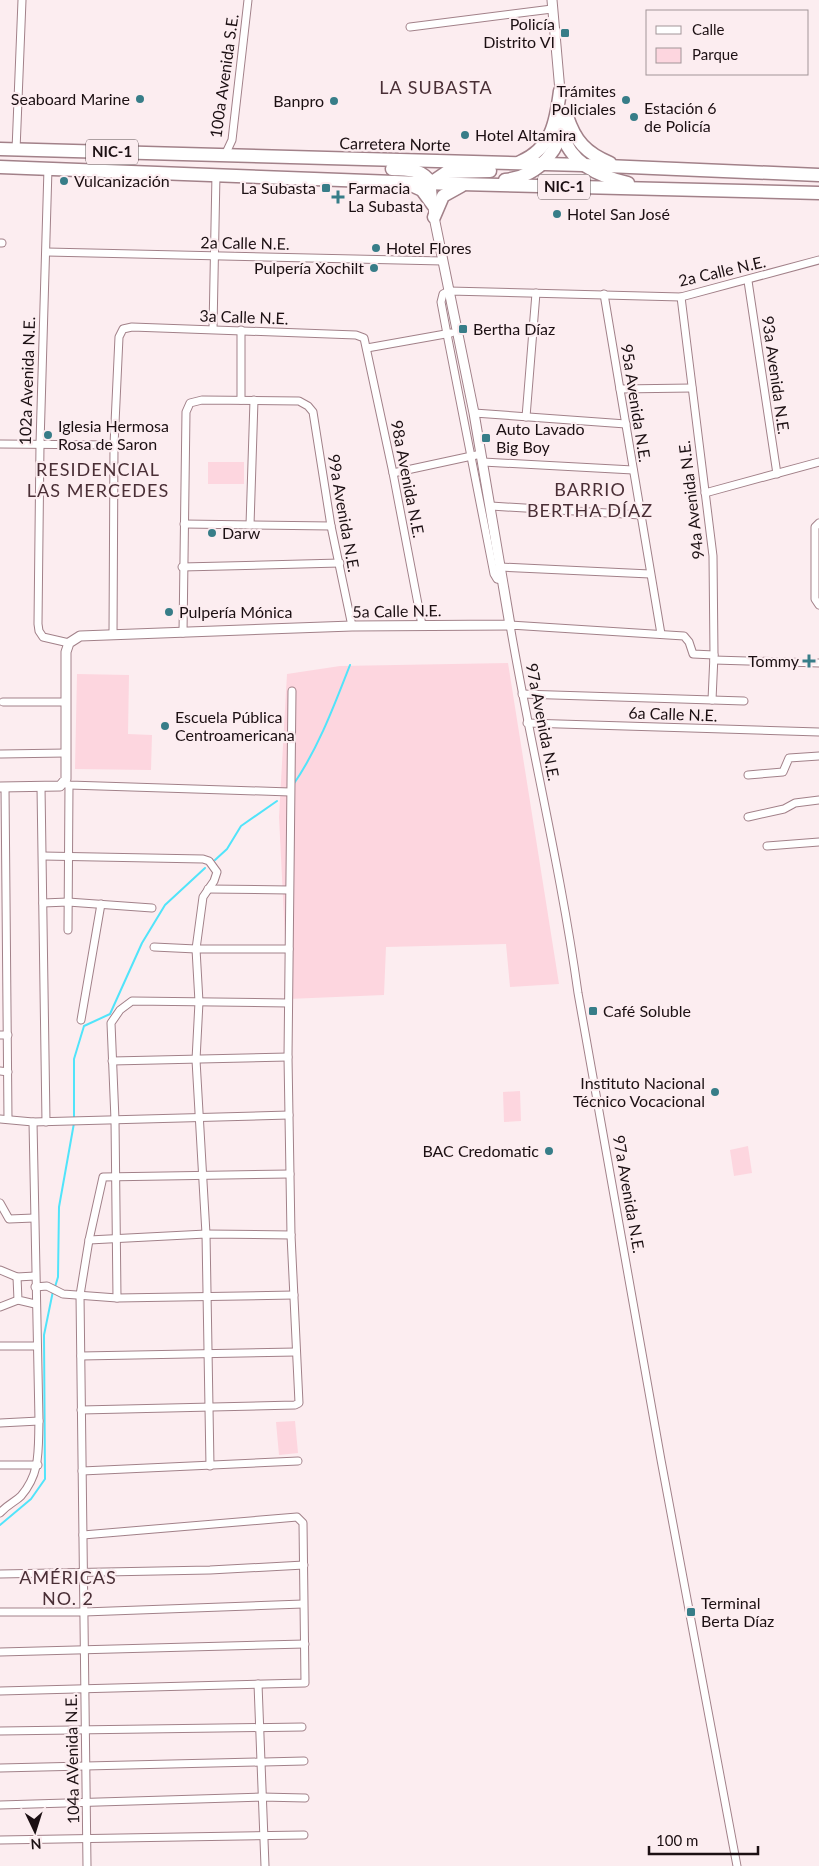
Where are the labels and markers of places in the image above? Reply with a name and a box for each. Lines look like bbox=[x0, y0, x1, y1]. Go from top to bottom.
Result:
place label: Policía Distrito VI bbox=[483, 14, 555, 51]
marker: Policía Distrito VI bbox=[559, 27, 571, 39]
place label: Trámites Policiales bbox=[552, 81, 616, 118]
place label: Seaboard Marine bbox=[11, 89, 130, 108]
place label: Banpro bbox=[273, 91, 324, 110]
marker: Seaboard Marine bbox=[134, 93, 146, 105]
marker: Trámites Policiales bbox=[620, 94, 632, 106]
marker: Banpro bbox=[328, 95, 340, 107]
place label: Estación 6 de Policía bbox=[644, 98, 717, 135]
marker: Estación 6 de Policía bbox=[628, 111, 640, 123]
place label: Hotel Altamira bbox=[475, 125, 576, 144]
marker: Hotel Altamira bbox=[459, 129, 471, 141]
place label: Vulcanización bbox=[74, 171, 170, 190]
marker: Vulcanización bbox=[58, 175, 70, 187]
place label: La Subasta bbox=[241, 178, 316, 197]
place label: Farmacia La Subasta bbox=[348, 178, 423, 215]
marker: La Subasta bbox=[320, 182, 332, 194]
marker: Farmacia La Subasta bbox=[332, 191, 344, 203]
place label: Hotel San José bbox=[567, 204, 670, 223]
marker: Hotel San José bbox=[551, 208, 563, 220]
place label: Hotel Flores bbox=[386, 238, 472, 257]
marker: Hotel Flores bbox=[370, 242, 382, 254]
place label: Pulpería Xochilt bbox=[254, 258, 364, 277]
marker: Pulpería Xochilt bbox=[368, 262, 380, 274]
place label: Bertha Díaz bbox=[473, 319, 555, 338]
marker: Bertha Díaz bbox=[457, 323, 469, 335]
place label: Iglesia Hermosa Rosa de Saron bbox=[58, 416, 169, 453]
place label: Auto Lavado Big Boy bbox=[496, 419, 584, 456]
marker: Iglesia Hermosa Rosa de Saron bbox=[42, 429, 54, 441]
marker: Auto Lavado Big Boy bbox=[480, 432, 492, 444]
place label: Darw bbox=[222, 523, 261, 542]
marker: Darw bbox=[206, 527, 218, 539]
place label: Pulpería Mónica bbox=[179, 602, 292, 621]
marker: Pulpería Mónica bbox=[163, 606, 175, 618]
place label: Tommy bbox=[748, 651, 800, 670]
marker: Tommy bbox=[803, 655, 815, 667]
place label: Escuela Pública Centroamericana bbox=[175, 707, 295, 744]
marker: Escuela Pública Centroamericana bbox=[159, 720, 171, 732]
place label: Café Soluble bbox=[603, 1001, 691, 1020]
marker: Café Soluble bbox=[587, 1005, 599, 1017]
place label: Instituto Nacional Técnico Vocacional bbox=[573, 1073, 705, 1110]
marker: Instituto Nacional Técnico Vocacional bbox=[709, 1086, 721, 1098]
place label: BAC Credomatic bbox=[422, 1141, 539, 1160]
marker: BAC Credomatic bbox=[543, 1145, 555, 1157]
place label: Terminal Berta Díaz bbox=[701, 1593, 774, 1630]
marker: Terminal Berta Díaz bbox=[685, 1606, 697, 1618]

